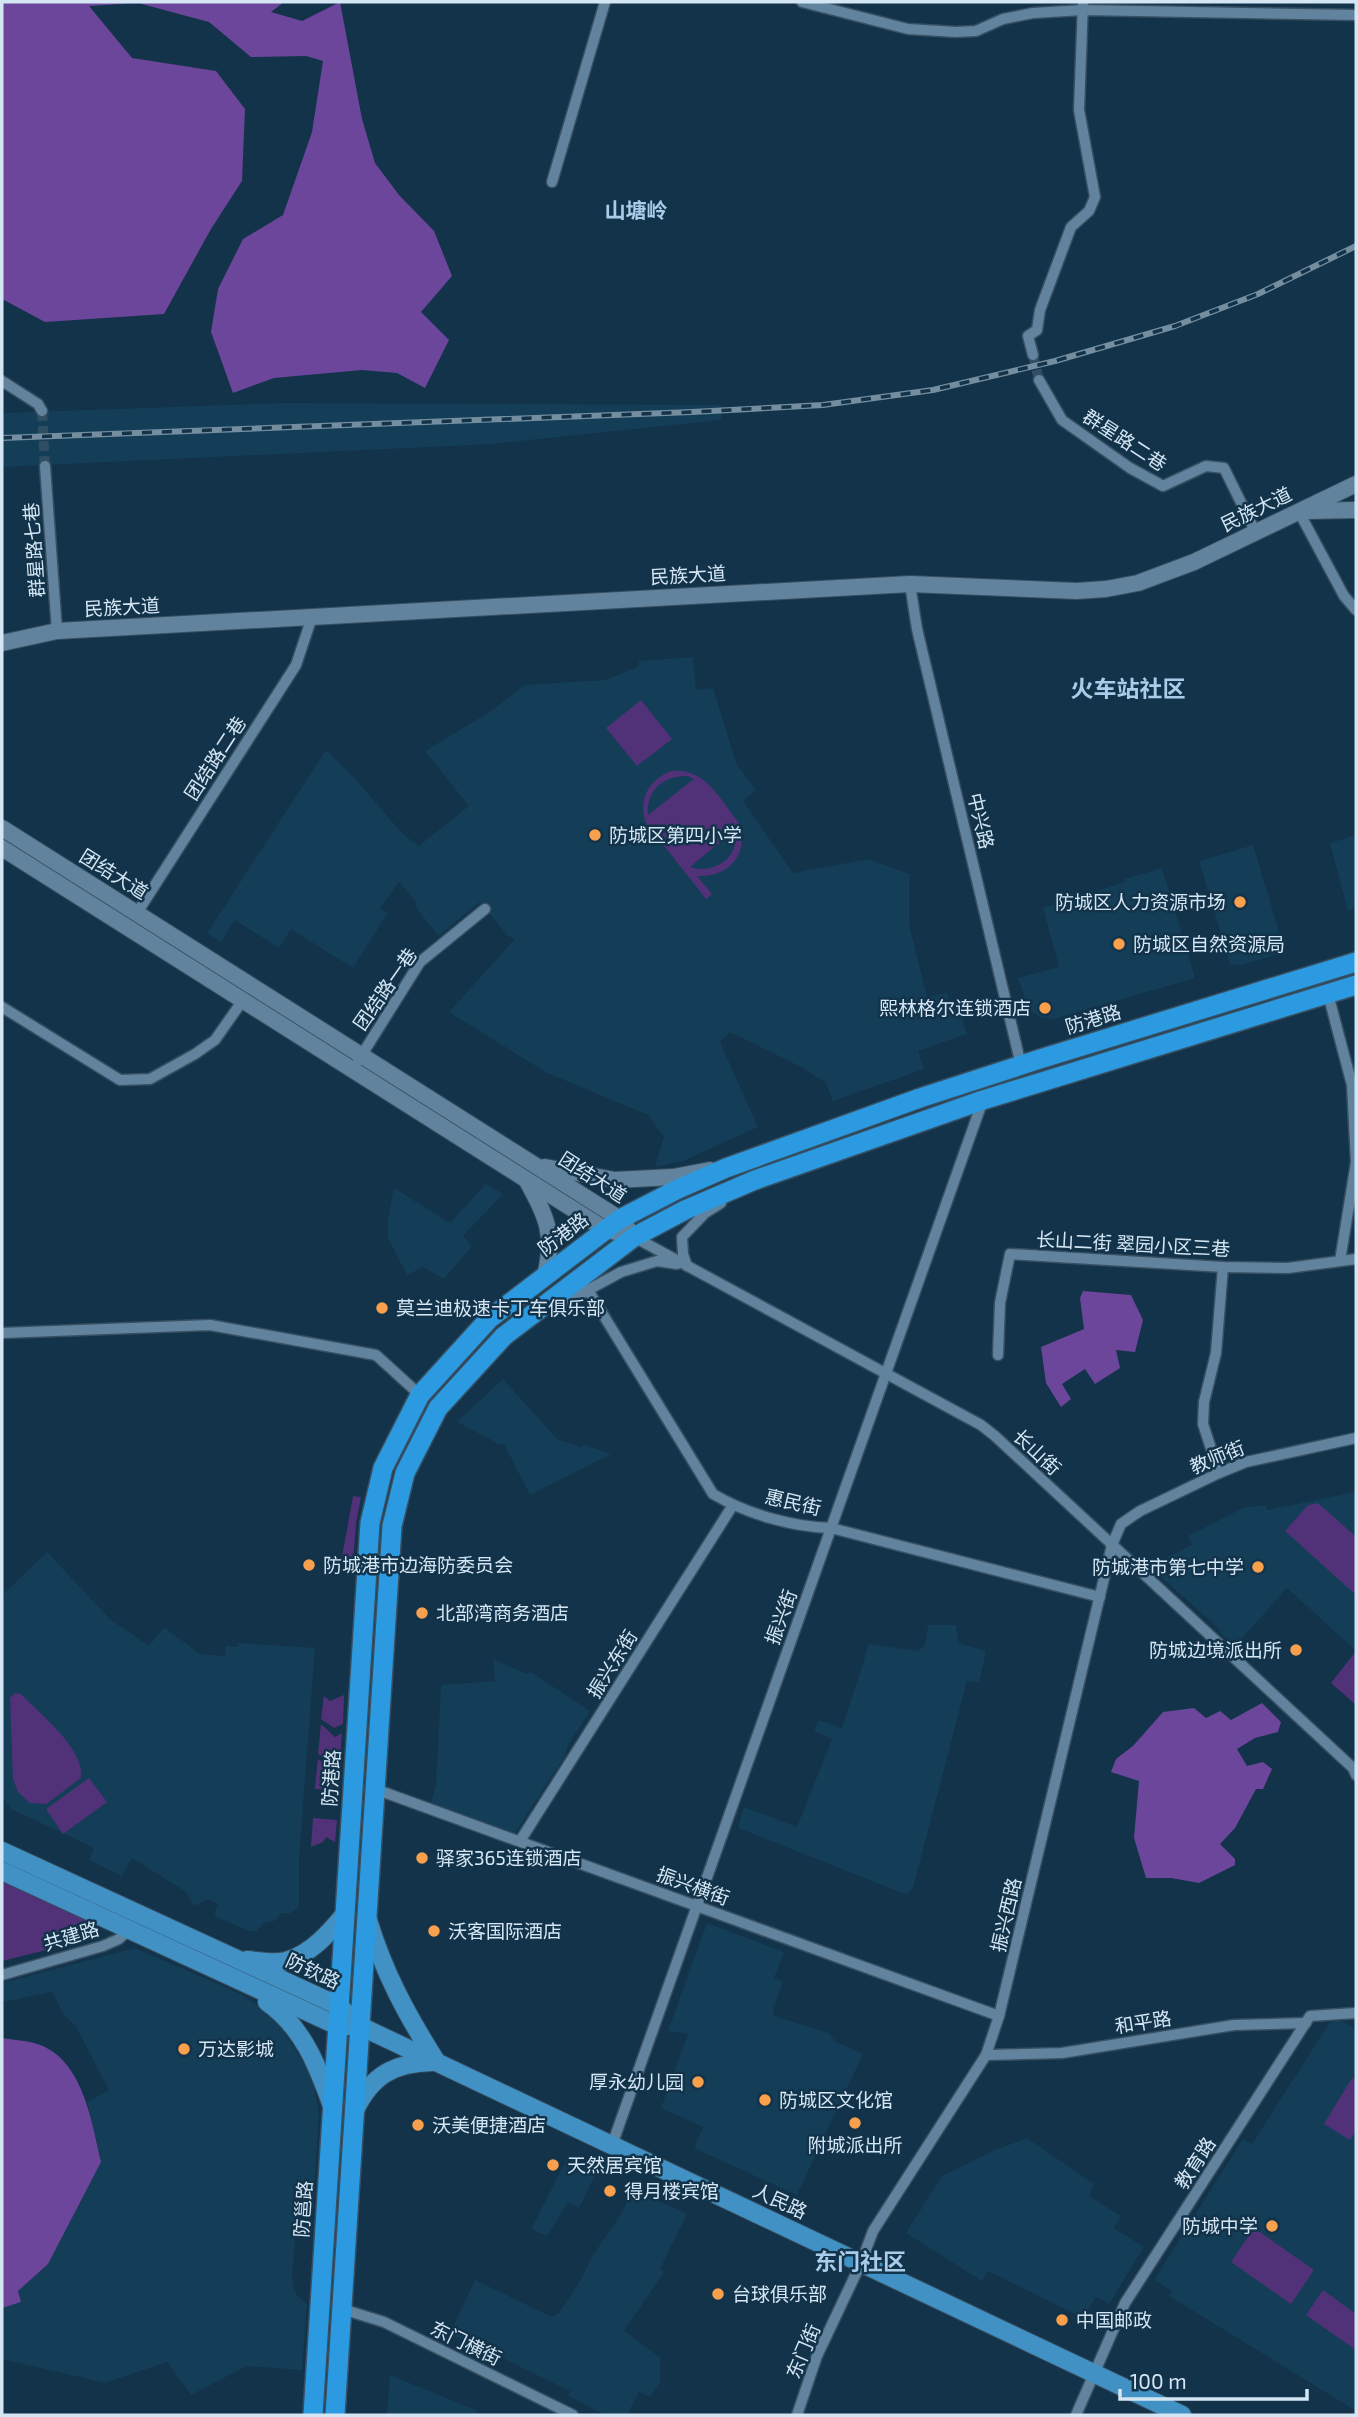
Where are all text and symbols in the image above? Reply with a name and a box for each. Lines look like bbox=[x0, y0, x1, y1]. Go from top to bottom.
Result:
district label: 山塘岭 bbox=[605, 197, 668, 222]
street label: 群星路二巷 bbox=[1079, 404, 1171, 475]
street label: 民族大道 bbox=[1217, 482, 1295, 536]
street label: 群星路七巷 bbox=[19, 502, 48, 598]
street label: 民族大道 bbox=[649, 561, 727, 588]
street label: 民族大道 bbox=[83, 593, 161, 620]
district label: 火车站社区 bbox=[1071, 674, 1186, 702]
street label: 团结路二巷 bbox=[179, 712, 250, 804]
street label: 中兴路 bbox=[964, 791, 999, 851]
place label: 防城区第四小学 bbox=[609, 823, 742, 846]
marker: 防城区第四小学 bbox=[587, 827, 603, 843]
street label: 团结大道 bbox=[76, 844, 153, 903]
place label: 防城区人力资源市场 bbox=[1055, 890, 1226, 913]
marker: 防城区人力资源市场 bbox=[1232, 894, 1248, 910]
place label: 防城区自然资源局 bbox=[1133, 932, 1285, 955]
marker: 防城区自然资源局 bbox=[1111, 936, 1127, 952]
street label: 团结路一巷 bbox=[348, 943, 421, 1034]
place label: 熙林格尔连锁酒店 bbox=[879, 996, 1031, 1019]
street label: 防港路 bbox=[1062, 999, 1123, 1038]
marker: 熙林格尔连锁酒店 bbox=[1037, 1000, 1053, 1016]
street label: 团结大道 bbox=[555, 1146, 631, 1207]
street label: 防港路 bbox=[533, 1207, 592, 1260]
street label: 长山二街 翠园小区三巷 bbox=[1035, 1227, 1231, 1260]
place label: 莫兰迪极速卡丁车俱乐部 bbox=[396, 1296, 605, 1319]
marker: 莫兰迪极速卡丁车俱乐部 bbox=[374, 1300, 390, 1316]
street label: 长山街 bbox=[1009, 1424, 1066, 1479]
street label: 教师街 bbox=[1186, 1435, 1248, 1478]
street label: 惠民街 bbox=[763, 1484, 823, 1519]
place label: 防城港市边海防委员会 bbox=[323, 1553, 513, 1576]
place label: 防城港市第七中学 bbox=[1092, 1555, 1244, 1578]
marker: 防城港市边海防委员会 bbox=[301, 1557, 317, 1573]
marker: 防城港市第七中学 bbox=[1250, 1559, 1266, 1575]
street label: 振兴街 bbox=[760, 1586, 801, 1648]
place label: 北部湾商务酒店 bbox=[436, 1601, 569, 1624]
marker: 北部湾商务酒店 bbox=[414, 1605, 430, 1621]
street label: 振兴东街 bbox=[582, 1625, 641, 1702]
place label: 防城边境派出所 bbox=[1149, 1638, 1282, 1661]
marker: 防城边境派出所 bbox=[1288, 1642, 1304, 1658]
street label: 防港路 bbox=[317, 1749, 344, 1807]
place label: 驿家365连锁酒店 bbox=[436, 1846, 582, 1869]
marker: 驿家365连锁酒店 bbox=[414, 1850, 430, 1866]
street label: 振兴横街 bbox=[654, 1862, 733, 1909]
street label: 振兴西路 bbox=[986, 1875, 1025, 1955]
street label: 共建路 bbox=[40, 1916, 101, 1955]
place label: 沃客国际酒店 bbox=[448, 1919, 562, 1942]
marker: 沃客国际酒店 bbox=[426, 1923, 442, 1939]
street label: 防钦路 bbox=[283, 1948, 344, 1993]
street label: 和平路 bbox=[1113, 2006, 1173, 2037]
place label: 万达影城 bbox=[198, 2037, 274, 2060]
marker: 万达影城 bbox=[176, 2041, 192, 2057]
place label: 厚永幼儿园 bbox=[589, 2070, 684, 2093]
marker: 厚永幼儿园 bbox=[690, 2074, 706, 2090]
place label: 防城区文化馆 bbox=[779, 2088, 893, 2111]
marker: 防城区文化馆 bbox=[757, 2092, 773, 2108]
place label: 沃美便捷酒店 bbox=[432, 2113, 546, 2136]
marker: 附城派出所 bbox=[847, 2115, 863, 2131]
marker: 沃美便捷酒店 bbox=[410, 2117, 426, 2133]
place label: 附城派出所 bbox=[807, 2133, 903, 2156]
street label: 教育路 bbox=[1169, 2133, 1220, 2193]
place label: 天然居宾馆 bbox=[567, 2153, 662, 2176]
marker: 天然居宾馆 bbox=[545, 2157, 561, 2173]
street label: 人民路 bbox=[750, 2178, 811, 2223]
place label: 得月楼宾馆 bbox=[624, 2179, 719, 2202]
street label: 防邕路 bbox=[289, 2180, 316, 2238]
marker: 得月楼宾馆 bbox=[602, 2183, 618, 2199]
place label: 防城中学 bbox=[1182, 2214, 1258, 2237]
marker: 防城中学 bbox=[1264, 2218, 1280, 2234]
district label: 东门社区 bbox=[814, 2247, 906, 2275]
place label: 台球俱乐部 bbox=[732, 2282, 827, 2305]
marker: 台球俱乐部 bbox=[710, 2286, 726, 2302]
place label: 中国邮政 bbox=[1076, 2308, 1152, 2331]
marker: 中国邮政 bbox=[1054, 2312, 1070, 2328]
street label: 东门横街 bbox=[427, 2316, 505, 2370]
street label: 东门街 bbox=[781, 2320, 824, 2382]
scale bar bbox=[1120, 2358, 1307, 2402]
text: 100 m bbox=[1130, 2368, 1187, 2393]

